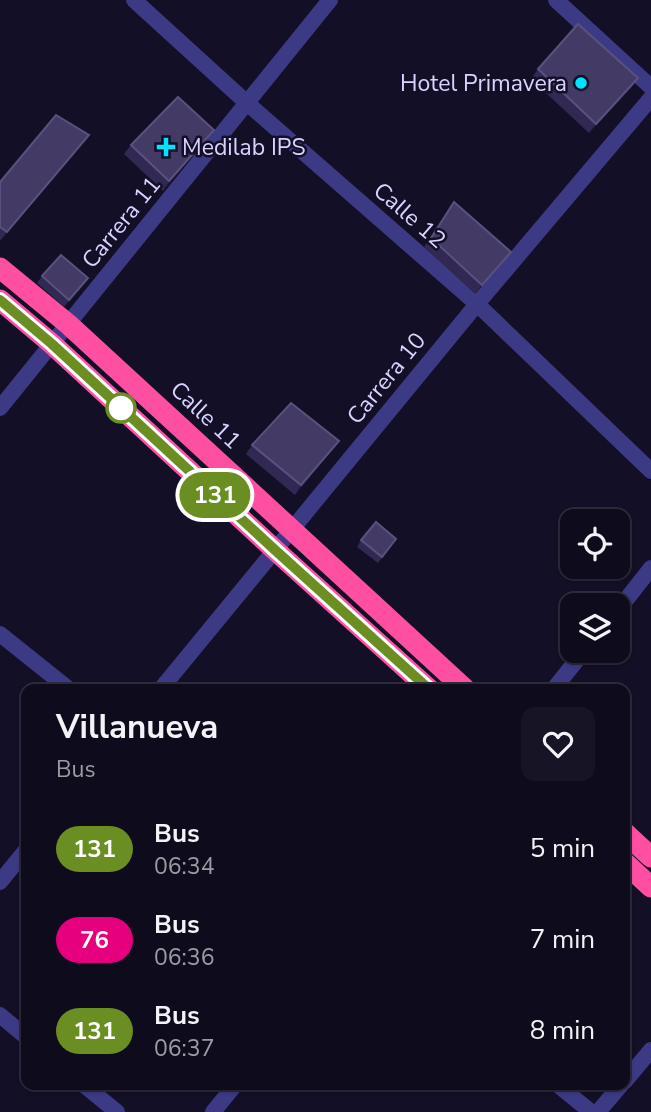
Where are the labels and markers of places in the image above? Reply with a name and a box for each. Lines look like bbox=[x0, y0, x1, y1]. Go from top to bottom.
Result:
place label: Hotel Primavera bbox=[400, 68, 567, 99]
marker: Hotel Primavera bbox=[573, 75, 589, 91]
place label: Medilab IPS bbox=[182, 132, 306, 163]
marker: Medilab IPS bbox=[156, 137, 176, 157]
unlabelled marker bbox=[106, 393, 136, 423]

